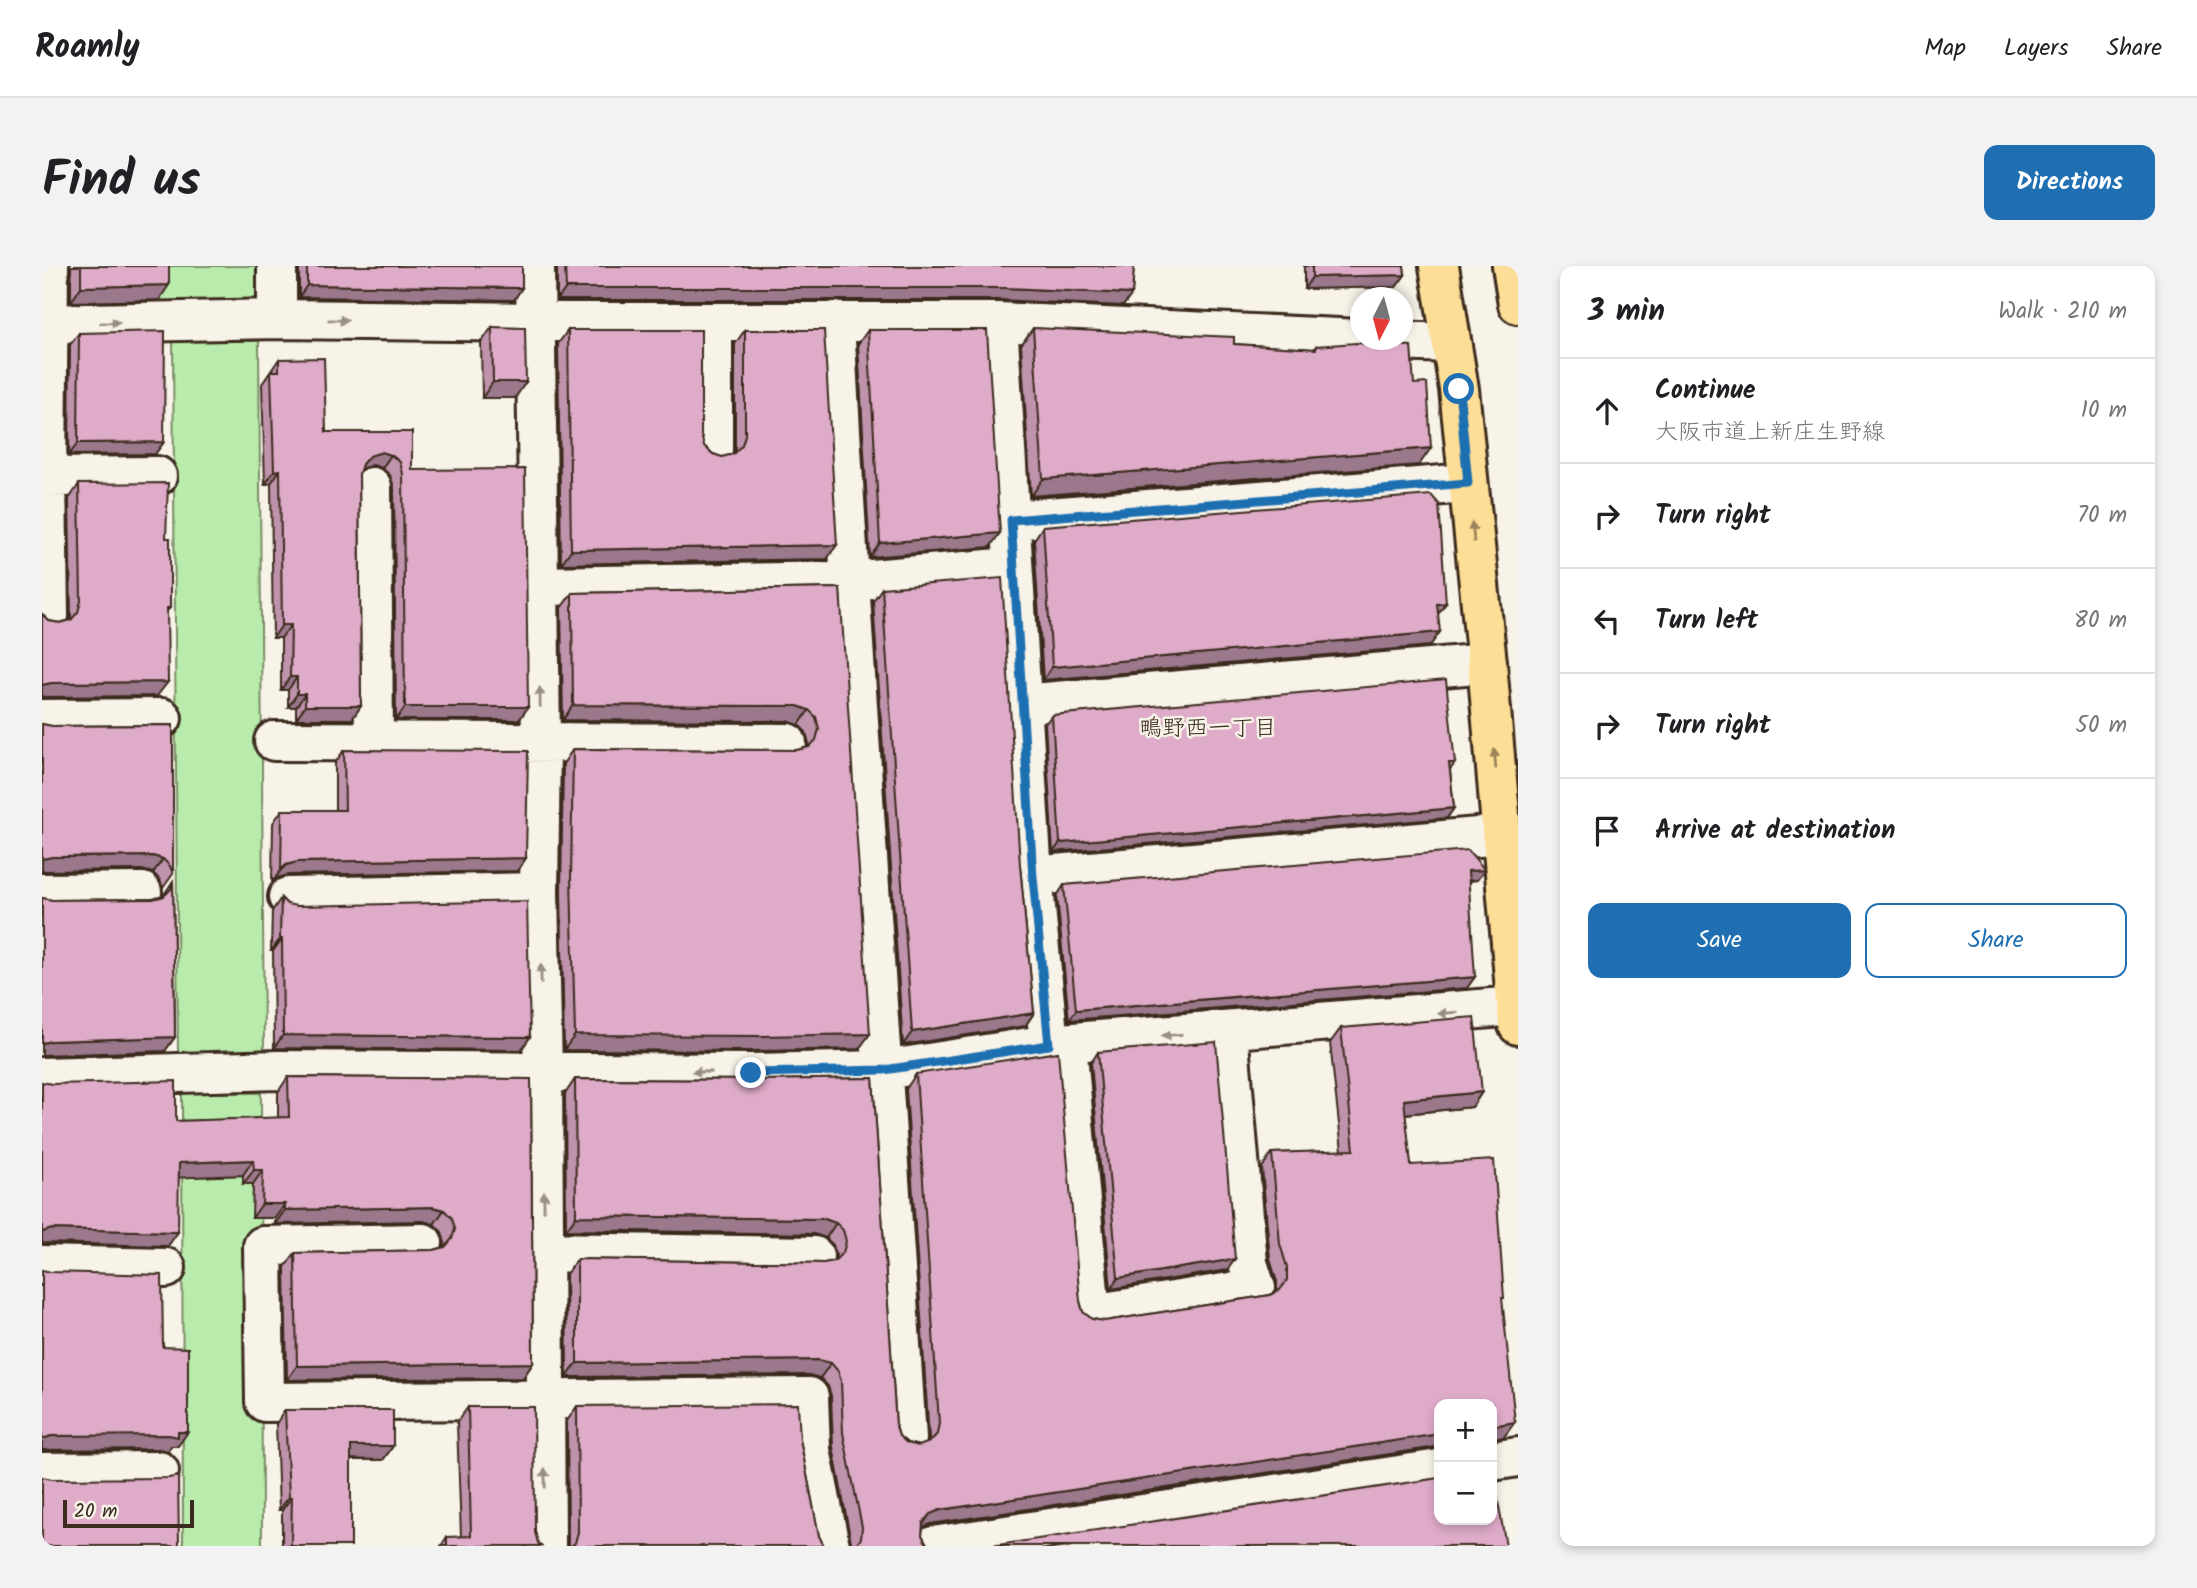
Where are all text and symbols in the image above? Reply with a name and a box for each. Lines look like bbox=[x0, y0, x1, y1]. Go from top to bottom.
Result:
text: Roamly bbox=[35, 22, 140, 75]
text: Map bbox=[1924, 29, 1966, 68]
text: Layers bbox=[2004, 29, 2068, 68]
text: Share bbox=[2106, 29, 2162, 68]
text: Find us bbox=[42, 143, 200, 221]
button: Directions bbox=[1984, 145, 2155, 220]
north arrow bbox=[1350, 287, 1413, 350]
text: 3 min bbox=[1588, 288, 1665, 336]
text: Walk · 210 m bbox=[1998, 294, 2127, 330]
one-way arrow bbox=[327, 314, 349, 326]
one-way arrow bbox=[99, 317, 121, 328]
text: Continue bbox=[1655, 370, 1756, 412]
route start bbox=[1443, 373, 1474, 404]
icon: ahead bbox=[1588, 392, 1626, 430]
text: 10 m bbox=[2081, 393, 2127, 429]
text: 大阪市道上新庄生野線 bbox=[1655, 415, 1885, 451]
text: Turn right bbox=[1655, 495, 1771, 537]
icon: right bbox=[1588, 497, 1626, 535]
text: 70 m bbox=[2077, 498, 2127, 534]
one-way arrow bbox=[1467, 521, 1478, 543]
text: Turn left bbox=[1655, 600, 1758, 642]
icon: left bbox=[1588, 602, 1626, 640]
text: 80 m bbox=[2074, 603, 2127, 639]
one-way arrow bbox=[535, 686, 546, 708]
text: Turn right bbox=[1655, 705, 1771, 747]
icon: right bbox=[1588, 707, 1626, 745]
text: 50 m bbox=[2076, 708, 2127, 744]
district label: 鴫野西一丁目 bbox=[1139, 711, 1277, 747]
one-way arrow bbox=[1489, 748, 1500, 770]
text: Arrive at destination bbox=[1655, 810, 1895, 852]
icon: arrive bbox=[1588, 812, 1626, 850]
button: Save bbox=[1588, 903, 1851, 978]
button: Share bbox=[1865, 903, 2127, 978]
one-way arrow bbox=[535, 963, 546, 985]
one-way arrow bbox=[1437, 1008, 1459, 1019]
one-way arrow bbox=[1161, 1030, 1183, 1041]
route end bbox=[735, 1057, 766, 1088]
one-way arrow bbox=[691, 1066, 713, 1078]
one-way arrow bbox=[538, 1190, 549, 1212]
map controls bbox=[1434, 1399, 1497, 1525]
button: + bbox=[1434, 1399, 1497, 1462]
button: − bbox=[1434, 1462, 1497, 1525]
one-way arrow bbox=[540, 1467, 551, 1489]
scale bar bbox=[63, 1497, 194, 1529]
text: 20 m bbox=[74, 1497, 117, 1527]

